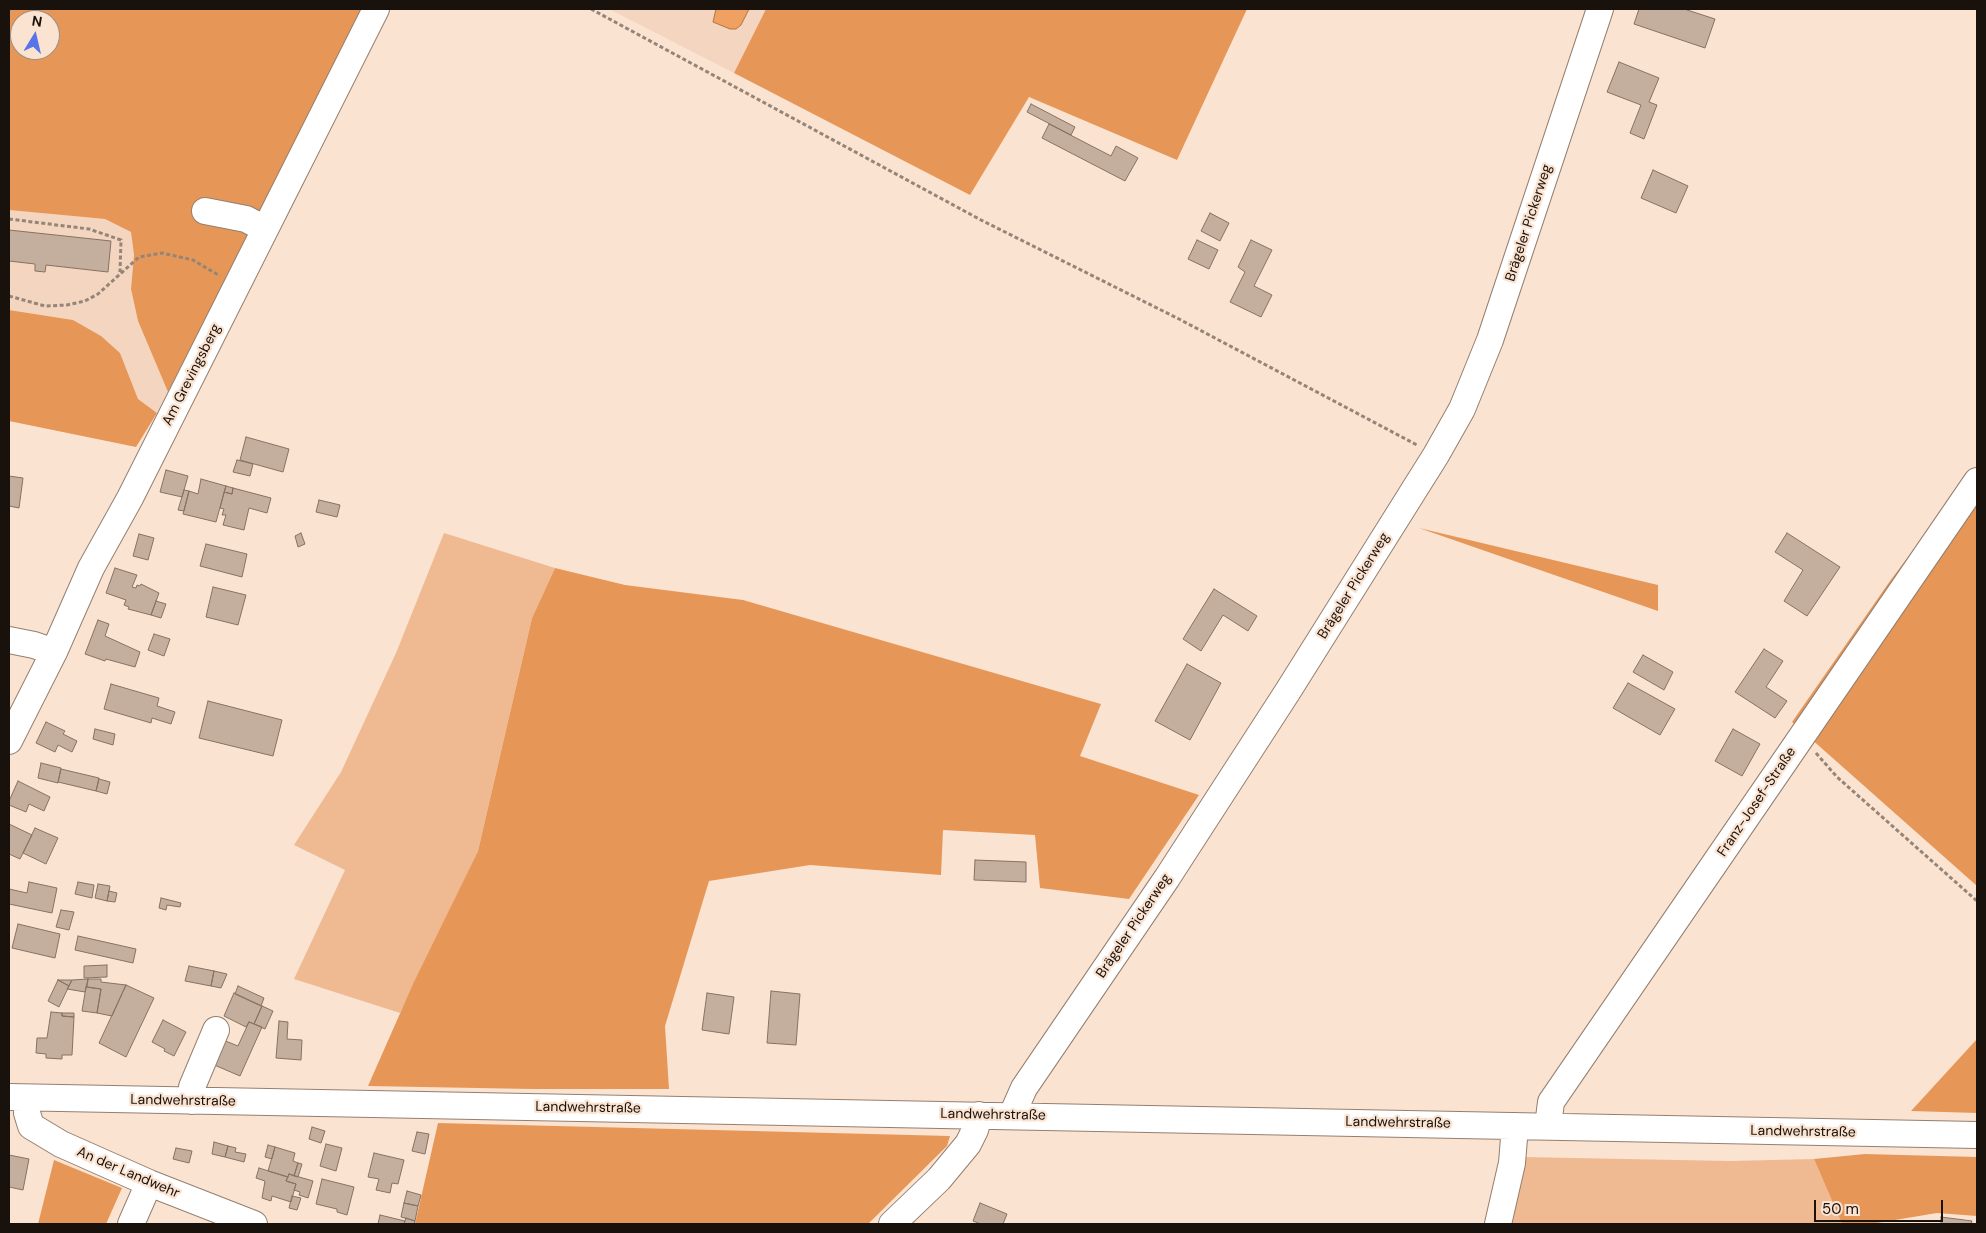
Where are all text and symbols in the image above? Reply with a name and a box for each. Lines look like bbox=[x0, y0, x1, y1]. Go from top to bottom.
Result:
north arrow bbox=[10, 10, 60, 60]
text: N bbox=[31, 11, 44, 31]
street label: Brägeler Pickerweg bbox=[1502, 162, 1556, 284]
street label: Am Grevingsberg bbox=[159, 321, 225, 429]
street label: Brägeler Pickerweg bbox=[1315, 530, 1393, 642]
street label: Franz-Josef-Straße bbox=[1714, 744, 1800, 860]
street label: Brägeler Pickerweg bbox=[1093, 871, 1175, 981]
street label: Landwehrstraße bbox=[130, 1092, 236, 1110]
street label: Landwehrstraße bbox=[535, 1099, 641, 1117]
street label: Landwehrstraße bbox=[940, 1106, 1046, 1124]
street label: Landwehrstraße bbox=[1345, 1114, 1451, 1132]
street label: Landwehrstraße bbox=[1750, 1123, 1856, 1141]
street label: An der Landwehr bbox=[74, 1144, 182, 1202]
scale bar bbox=[1816, 1190, 1945, 1222]
text: 50 m bbox=[1822, 1199, 1859, 1219]

